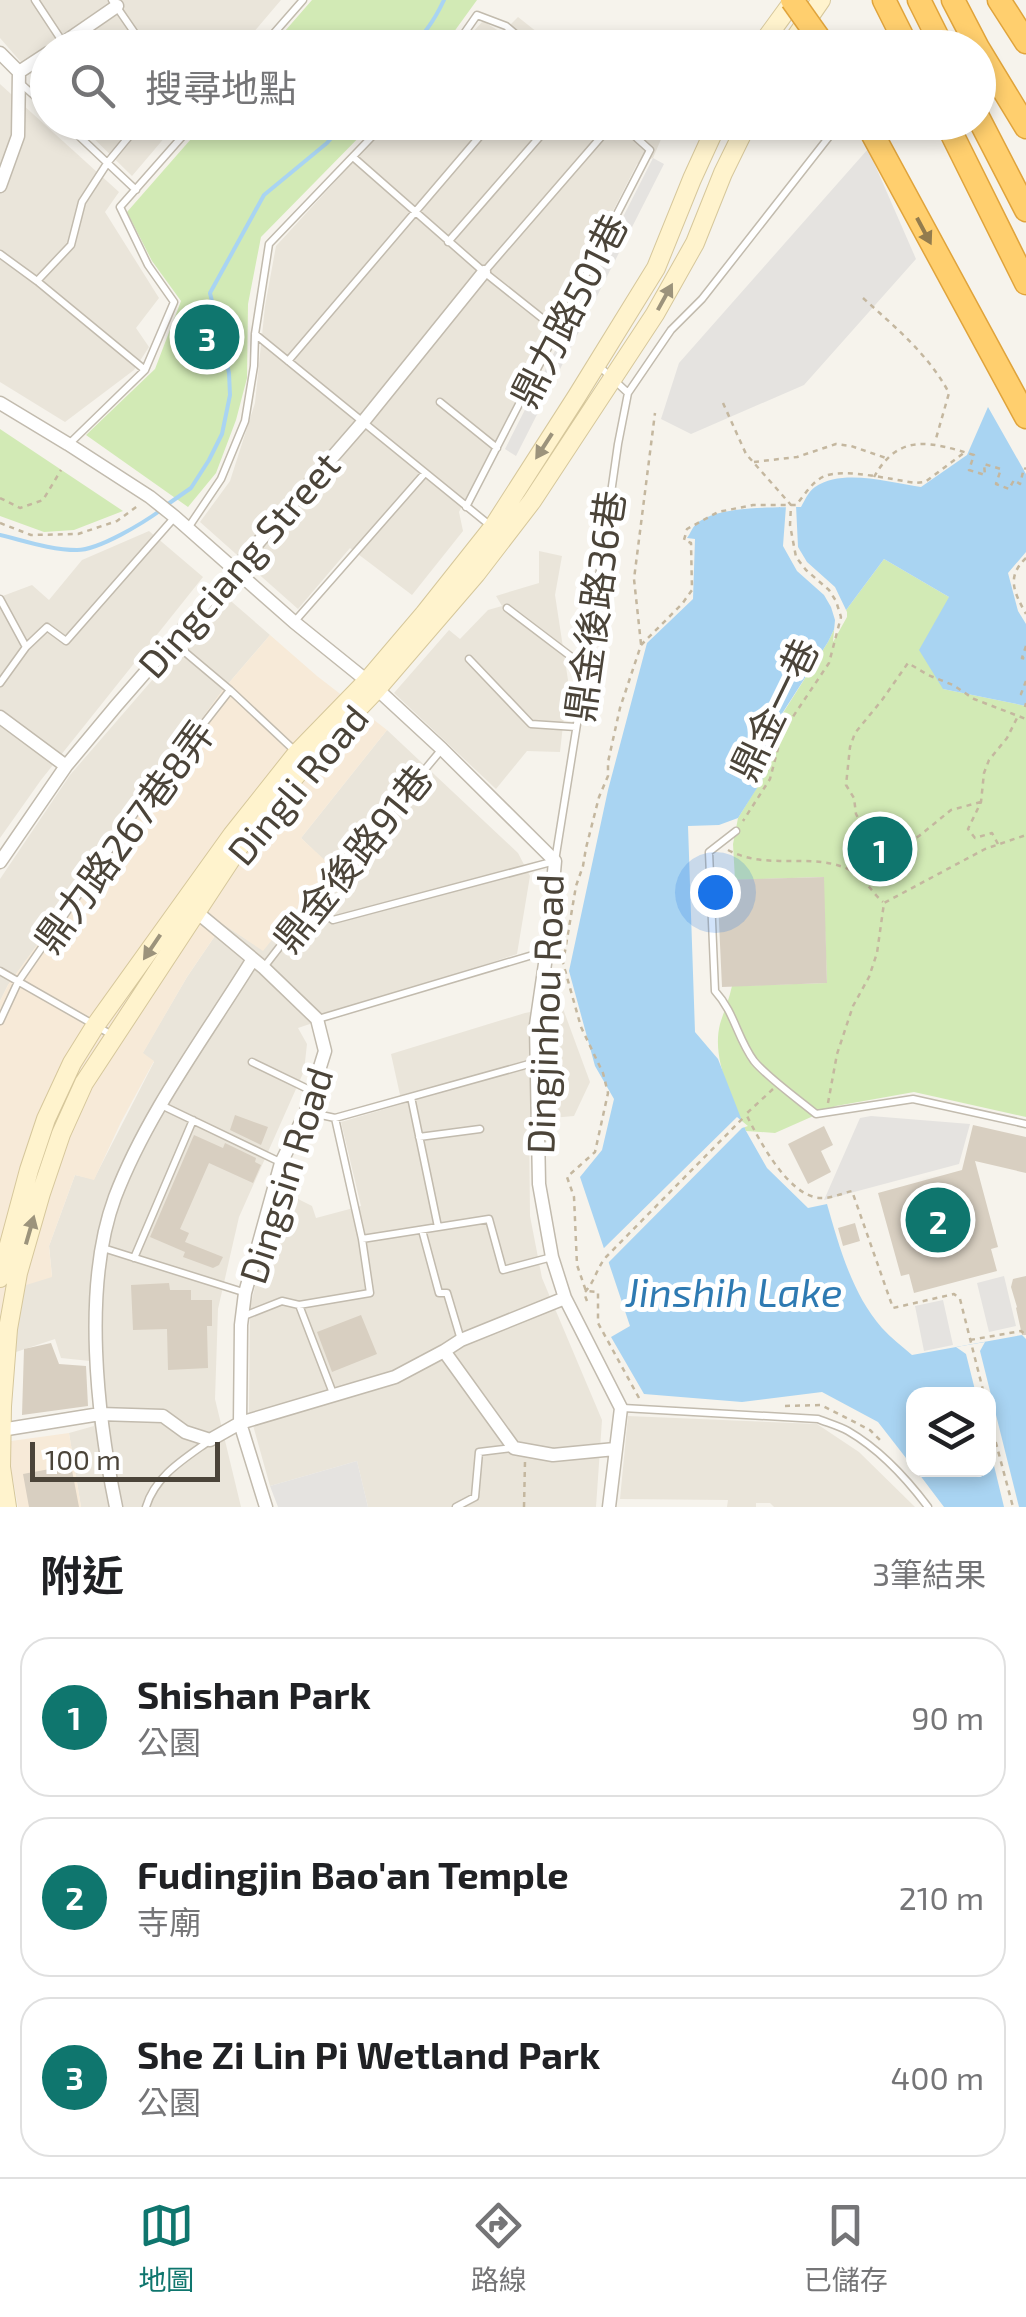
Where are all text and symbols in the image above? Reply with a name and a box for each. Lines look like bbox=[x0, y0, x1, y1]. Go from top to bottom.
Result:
search box bbox=[30, 30, 996, 140]
icon: search bbox=[65, 58, 120, 113]
text: 搜尋地點 bbox=[145, 64, 297, 110]
street label: 鼎力路501巷 bbox=[500, 206, 636, 414]
one-way arrow bbox=[914, 217, 932, 245]
one-way arrow bbox=[656, 282, 673, 311]
pin: 3 bbox=[174, 300, 240, 374]
one-way arrow bbox=[536, 432, 554, 460]
street label: Dingciang Street bbox=[127, 442, 349, 686]
street label: 鼎金後路36巷 bbox=[555, 487, 633, 725]
street label: 鼎金一巷 bbox=[719, 631, 827, 787]
street label: Dingli Road bbox=[217, 695, 377, 873]
street label: 鼎力路267巷8弄 bbox=[23, 711, 223, 961]
street label: 鼎金後路91巷 bbox=[263, 755, 441, 961]
pin: 1 bbox=[848, 812, 912, 886]
your location bbox=[690, 867, 741, 918]
street label: Dingjinhou Road bbox=[516, 873, 572, 1155]
one-way arrow bbox=[143, 933, 162, 960]
street label: Dingsin Road bbox=[228, 1061, 342, 1289]
pin: 2 bbox=[906, 1182, 970, 1258]
one-way arrow bbox=[23, 1214, 38, 1245]
water label: Jinshih Lake bbox=[624, 1267, 843, 1315]
map controls bbox=[906, 1387, 996, 1477]
button: layers bbox=[906, 1387, 996, 1477]
scale bar bbox=[30, 1437, 220, 1482]
text: 100 m bbox=[45, 1442, 121, 1476]
text: 附近 bbox=[40, 1549, 124, 1599]
text: 3筆結果 bbox=[872, 1554, 986, 1592]
text: Shishan Park bbox=[137, 1671, 371, 1717]
text: 1 bbox=[68, 1698, 81, 1736]
text: 90 m bbox=[911, 1698, 984, 1736]
text: 公園 bbox=[137, 1722, 201, 1760]
text: Fudingjin Bao'an Temple bbox=[137, 1851, 569, 1897]
text: 2 bbox=[65, 1878, 84, 1916]
text: 210 m bbox=[899, 1878, 984, 1916]
text: 寺廟 bbox=[137, 1902, 201, 1940]
text: She Zi Lin Pi Wetland Park bbox=[137, 2031, 600, 2077]
text: 3 bbox=[65, 2058, 84, 2096]
text: 400 m bbox=[891, 2058, 984, 2096]
text: 公園 bbox=[137, 2082, 201, 2120]
tab: 地圖 bbox=[138, 2198, 194, 2298]
tab: 路線 bbox=[471, 2198, 527, 2298]
tab: 已儲存 bbox=[804, 2198, 888, 2298]

